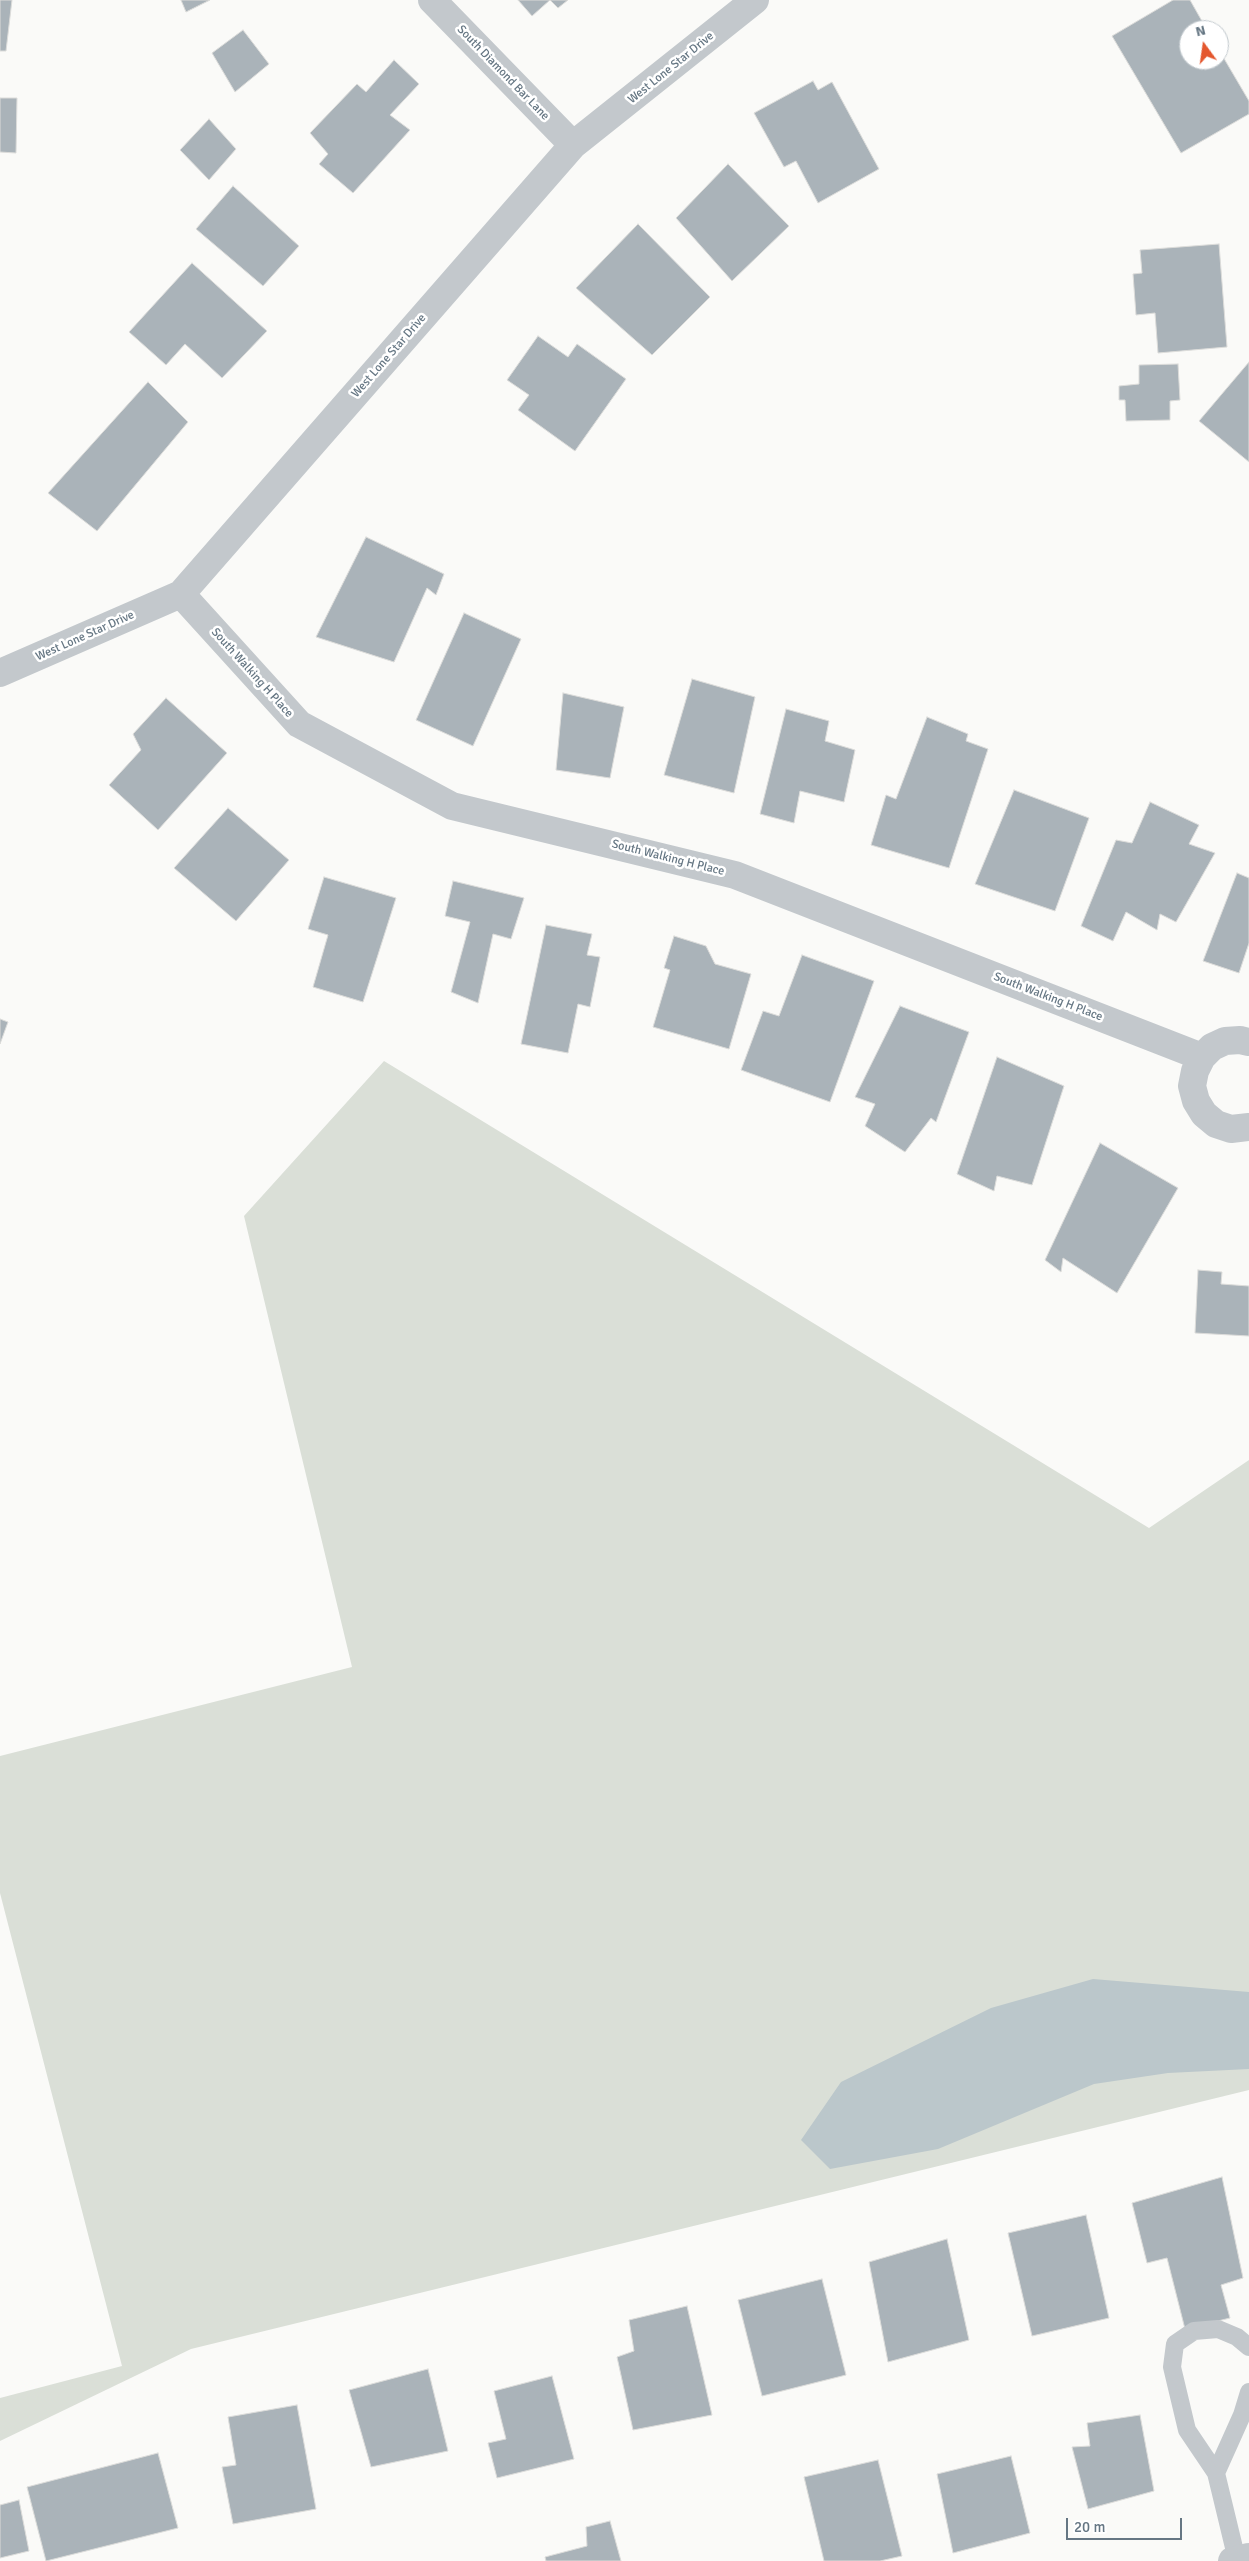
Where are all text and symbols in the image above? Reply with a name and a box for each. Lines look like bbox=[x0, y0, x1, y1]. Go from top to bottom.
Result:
north arrow bbox=[1179, 20, 1229, 70]
text: N bbox=[1194, 22, 1207, 40]
street label: South Diamond Bar Lane bbox=[454, 23, 552, 123]
street label: West Lone Star Drive bbox=[625, 29, 717, 107]
street label: West Lone Star Drive bbox=[349, 311, 429, 401]
street label: West Lone Star Drive bbox=[34, 608, 136, 664]
street label: South Walking H Place bbox=[208, 625, 296, 721]
street label: South Walking H Place bbox=[610, 837, 726, 879]
street label: South Walking H Place bbox=[991, 970, 1105, 1024]
scale bar bbox=[1069, 2508, 1185, 2540]
text: 20 m bbox=[1074, 2518, 1105, 2536]

